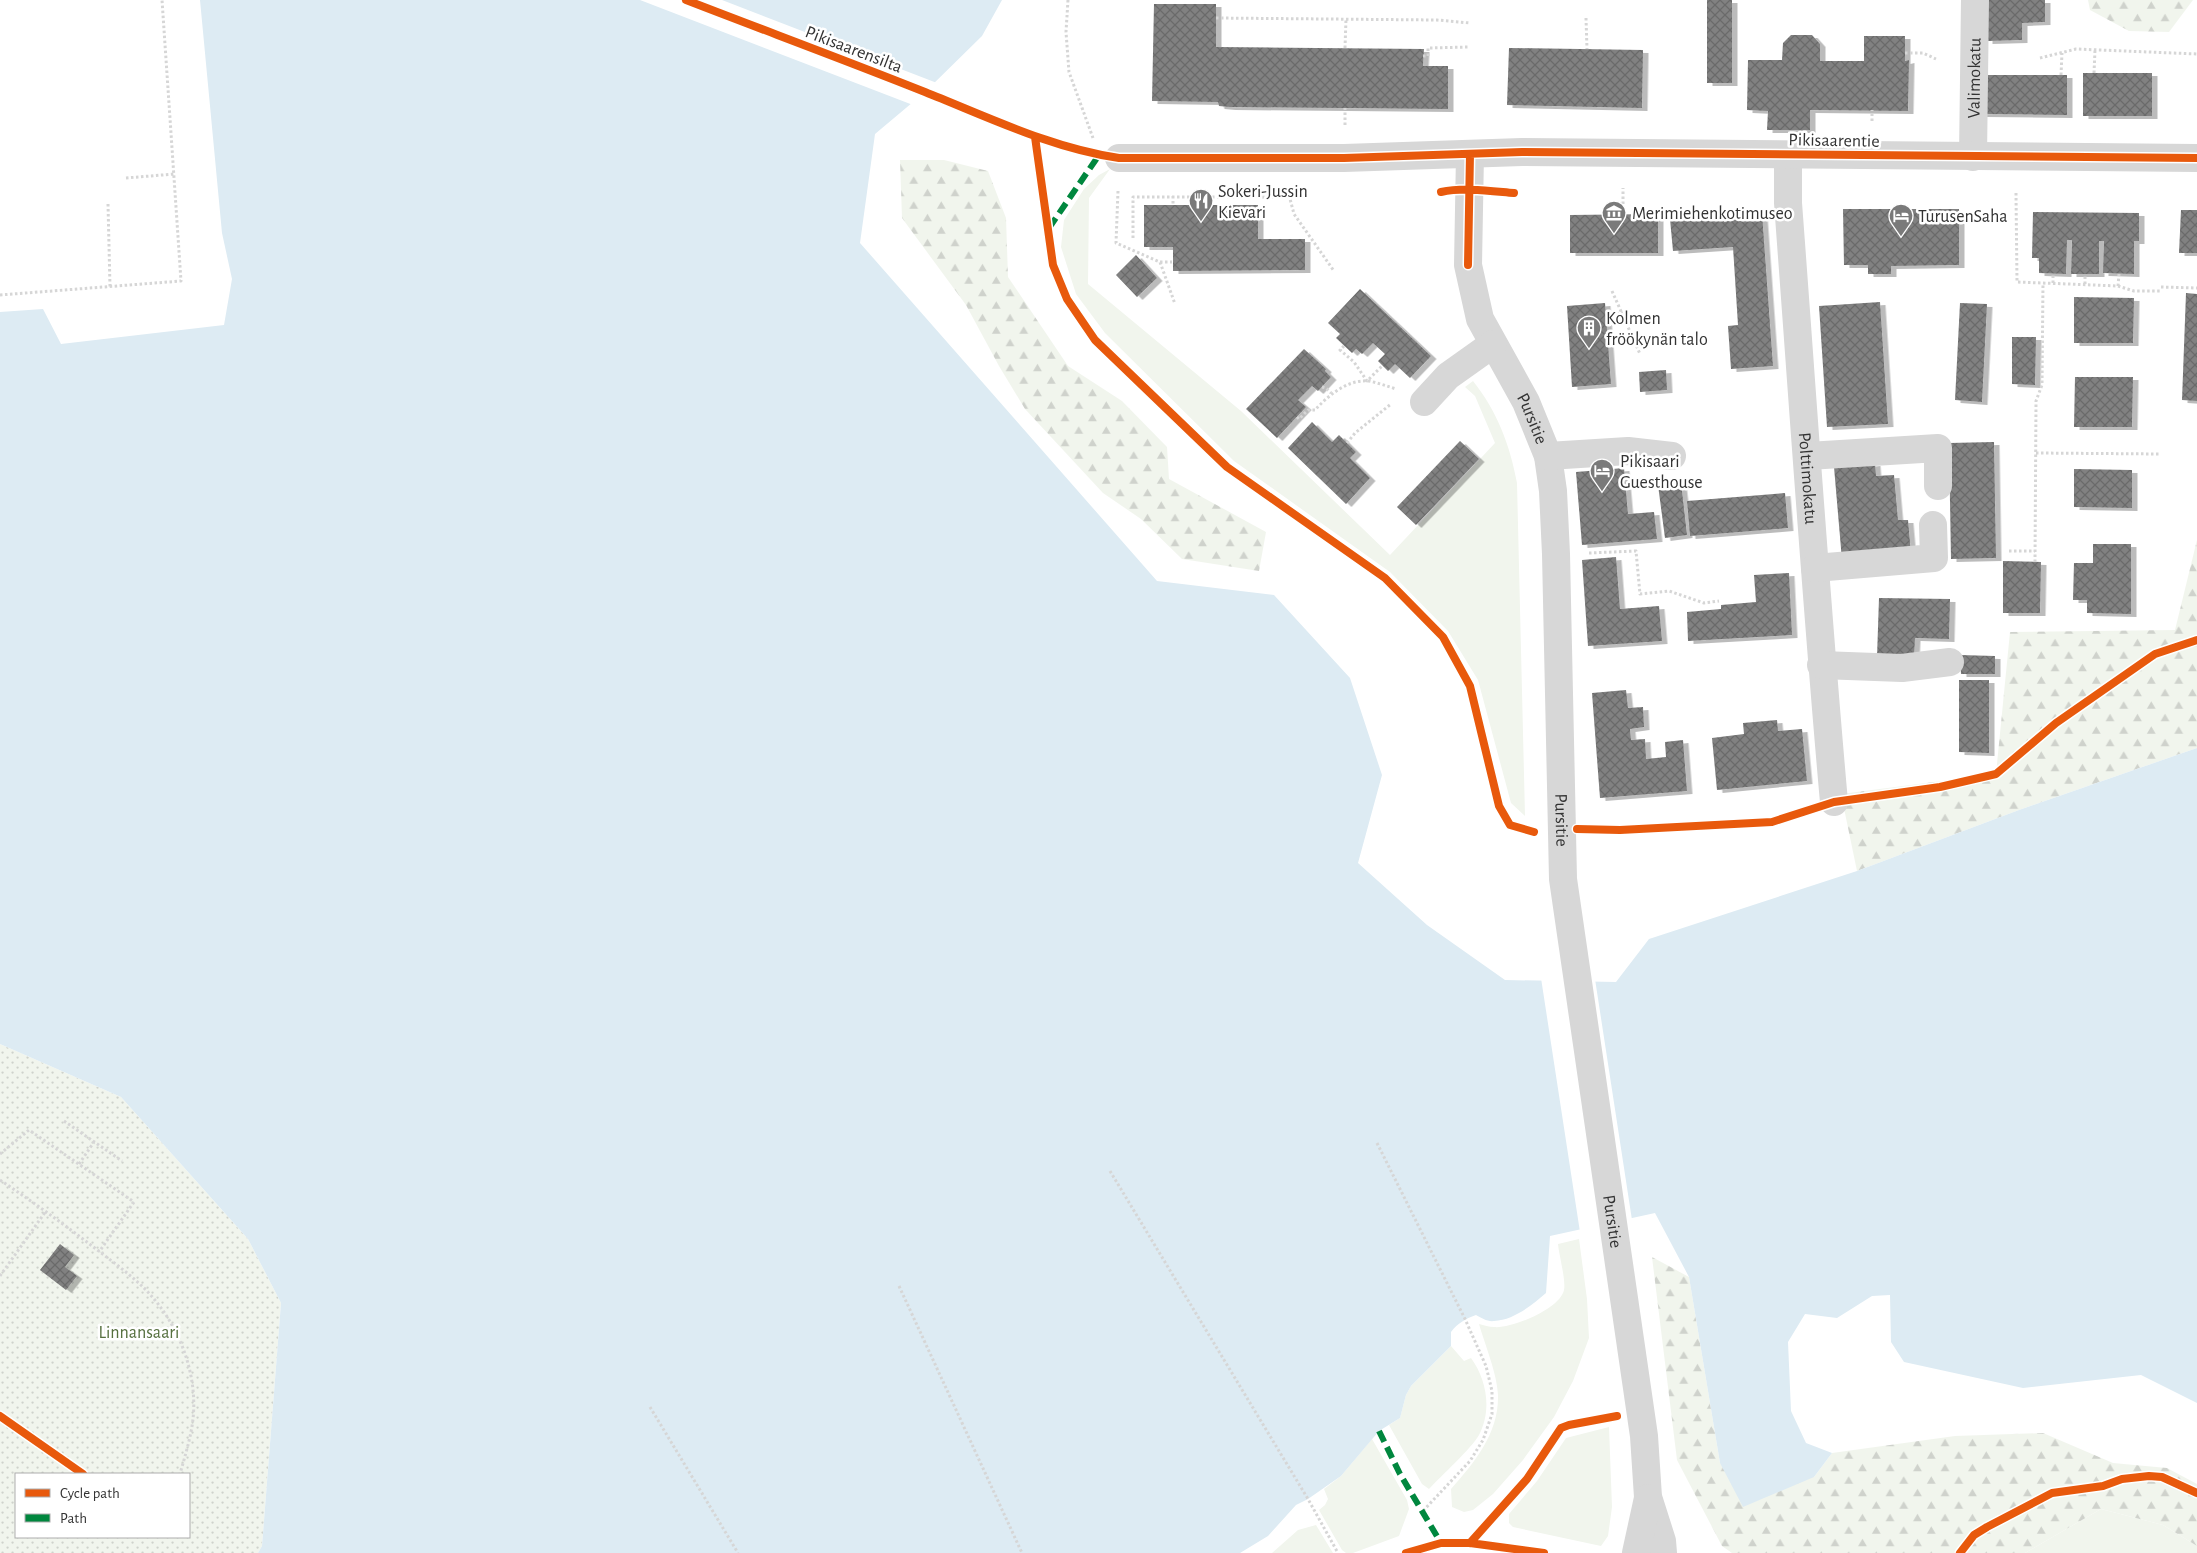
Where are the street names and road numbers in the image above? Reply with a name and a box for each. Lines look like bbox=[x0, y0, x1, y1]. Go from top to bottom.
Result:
street label: Pikisaarensilta bbox=[803, 23, 905, 77]
street label: Valimokatu bbox=[1965, 38, 1985, 118]
street label: Pikisaarentie bbox=[1788, 131, 1880, 151]
street label: Pursitie bbox=[1513, 390, 1550, 447]
street label: Polttimokatu bbox=[1795, 432, 1819, 525]
street label: Pursitie bbox=[1551, 793, 1570, 847]
street label: Pursitie bbox=[1599, 1194, 1625, 1249]

